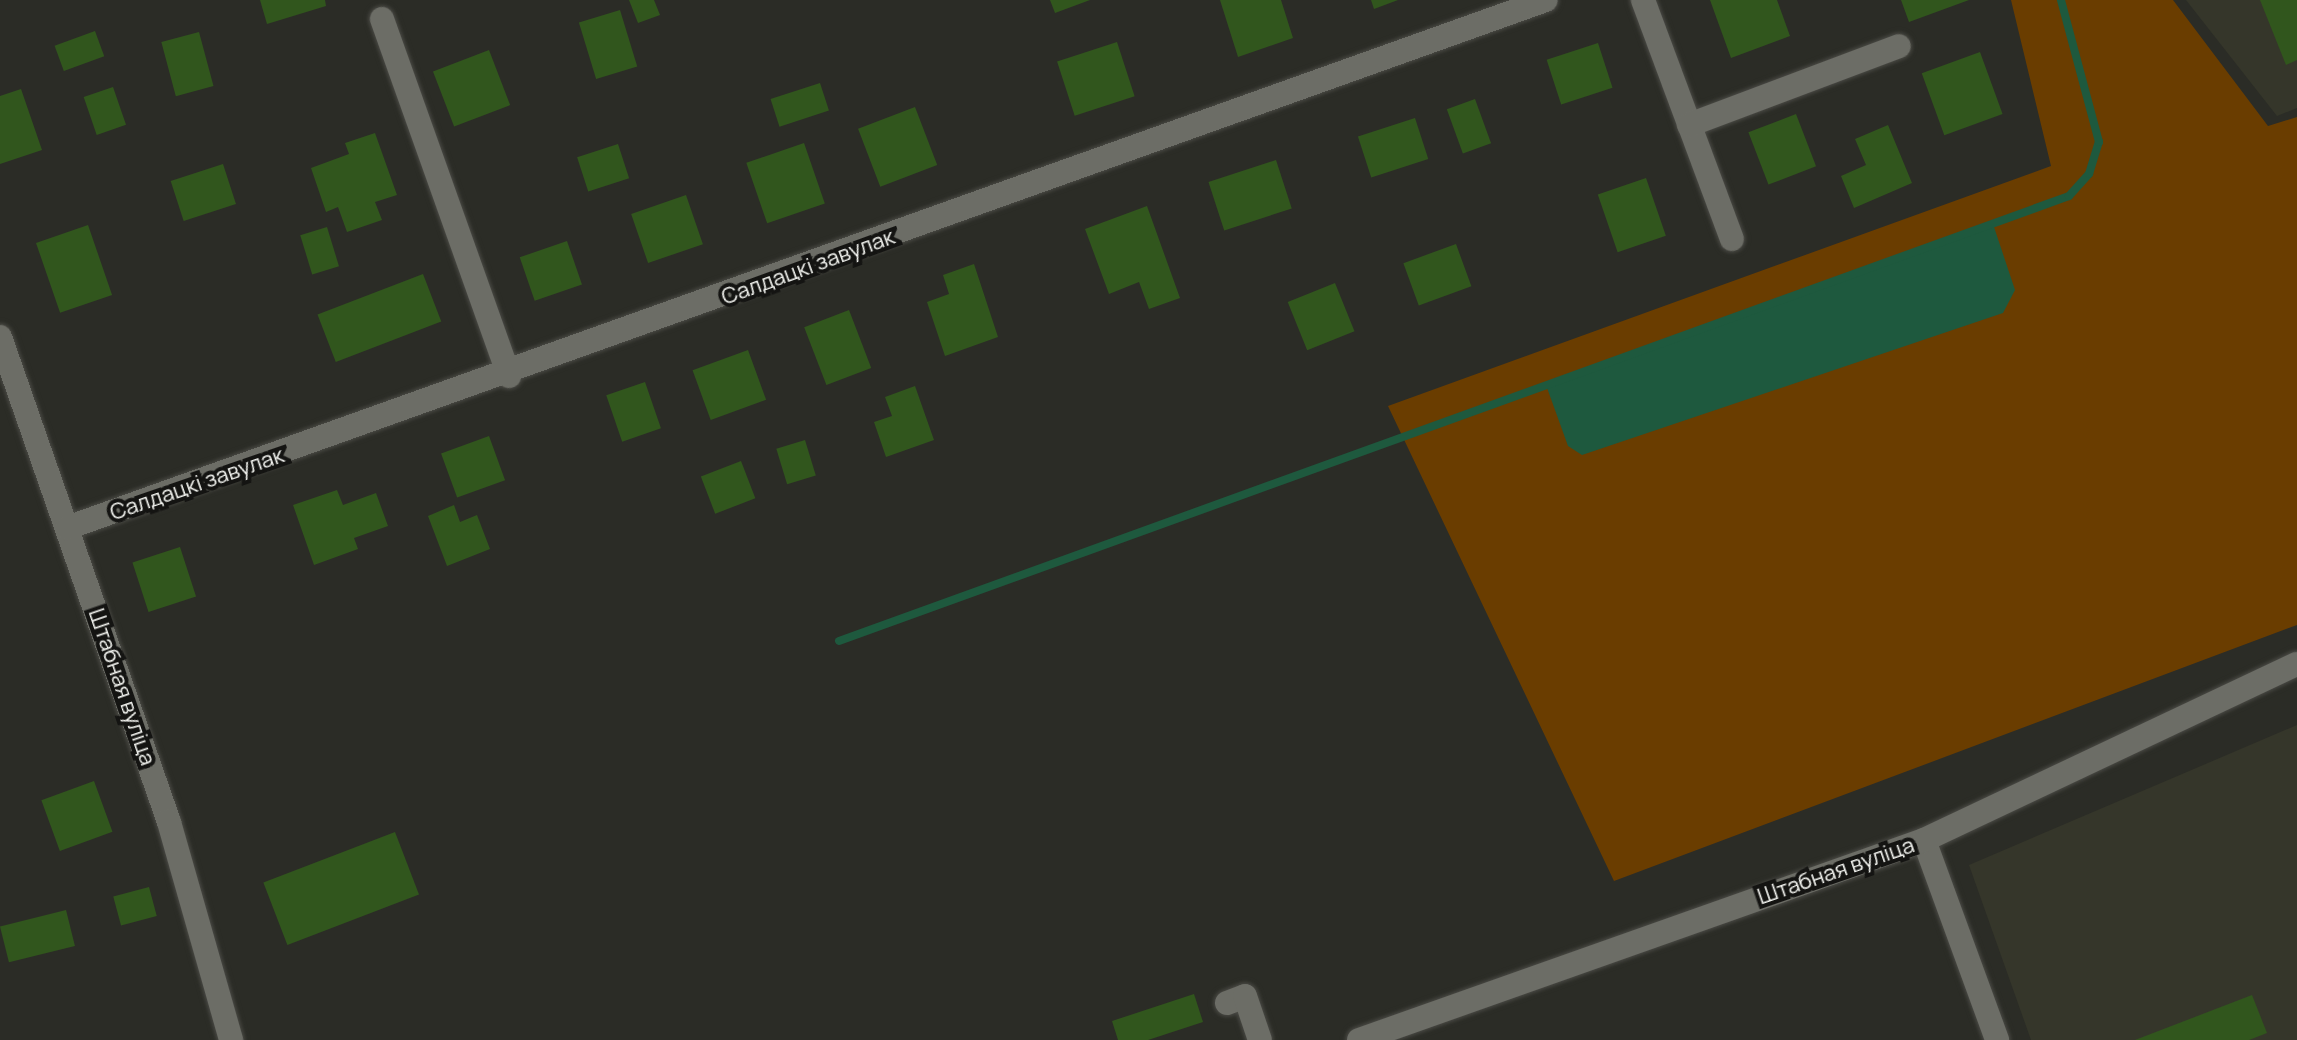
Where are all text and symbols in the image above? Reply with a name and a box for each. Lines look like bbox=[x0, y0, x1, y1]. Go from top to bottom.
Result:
street label: Салдацкі завулак bbox=[718, 223, 898, 311]
street label: Салдацкі завулак bbox=[107, 442, 287, 526]
street label: Штабная вуліца bbox=[83, 605, 161, 769]
street label: Штабная вуліца bbox=[1754, 832, 1918, 910]

